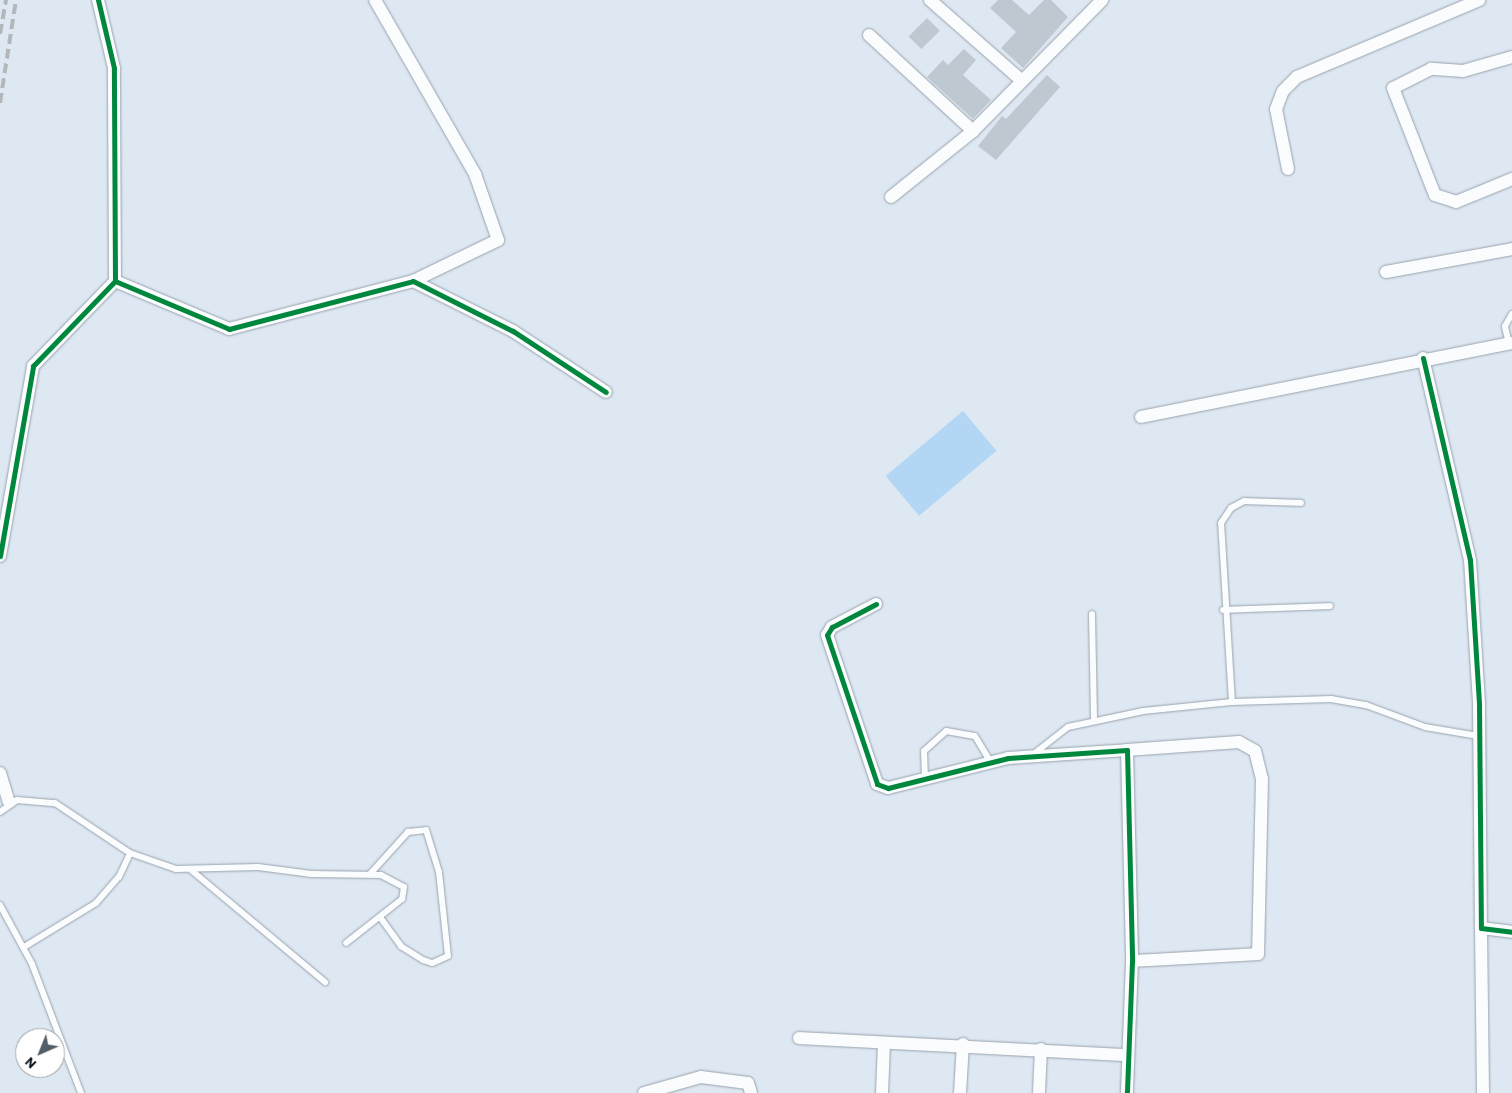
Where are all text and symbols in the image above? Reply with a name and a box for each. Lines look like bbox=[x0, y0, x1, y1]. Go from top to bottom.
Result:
north arrow bbox=[15, 1028, 65, 1078]
text: N bbox=[21, 1054, 39, 1073]

